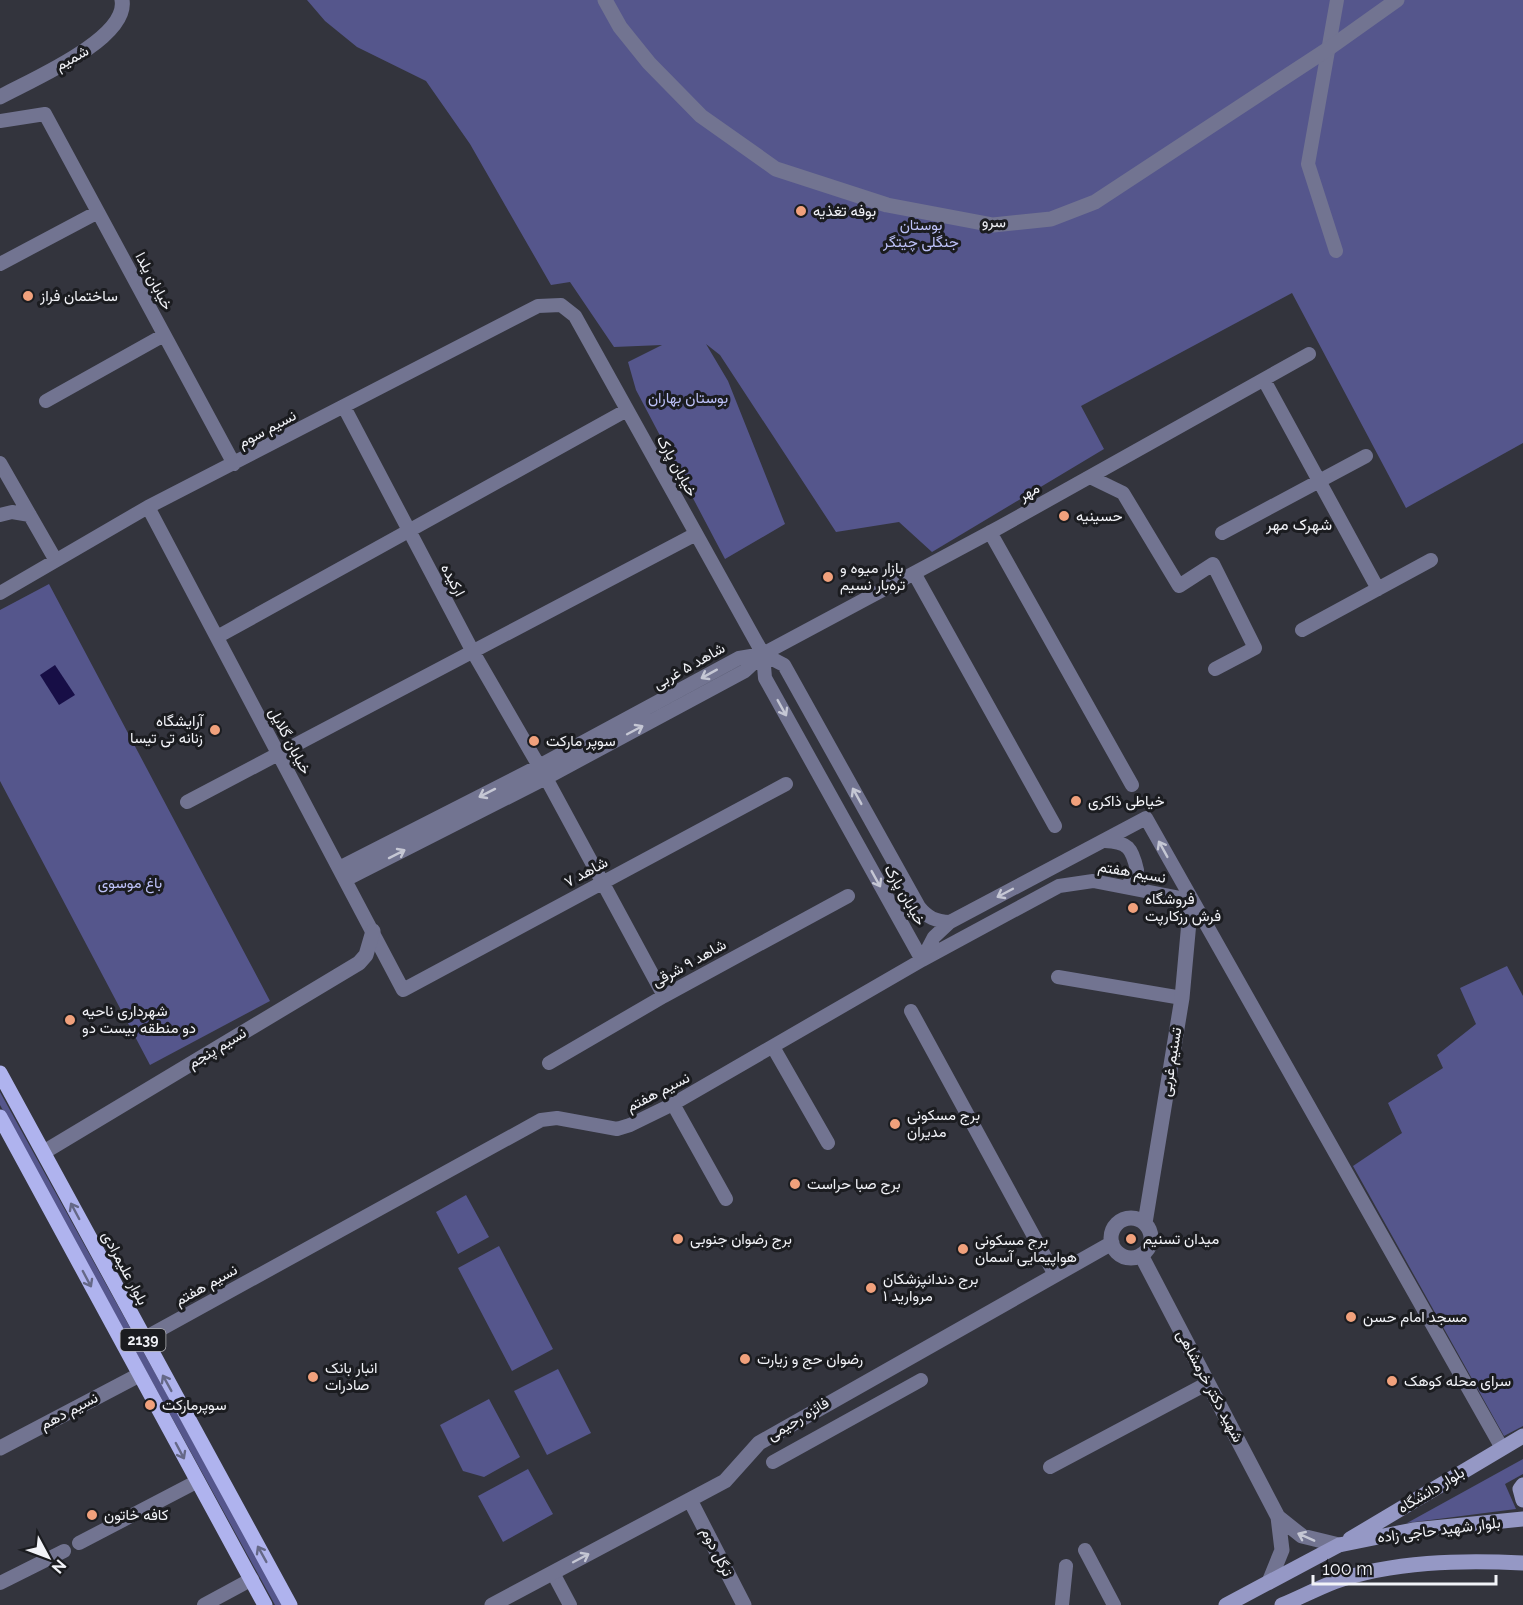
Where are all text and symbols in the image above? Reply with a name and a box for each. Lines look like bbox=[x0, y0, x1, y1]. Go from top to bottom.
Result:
street label: شمیم bbox=[52, 41, 92, 75]
place label: بوفه تغذیه bbox=[813, 202, 876, 220]
marker: بوفه تغذیه bbox=[794, 204, 808, 218]
street label: سرو bbox=[982, 213, 1007, 231]
park label: بوستان جنگلی چیتگر bbox=[882, 216, 959, 252]
street label: خیابان یلدا bbox=[131, 249, 177, 313]
place label: ساختمان فراز bbox=[39, 287, 118, 305]
marker: ساختمان فراز bbox=[21, 289, 35, 303]
park label: بوستان بهاران bbox=[648, 389, 728, 407]
street label: نسیم سوم bbox=[235, 406, 300, 453]
street label: خیابان پارک bbox=[652, 432, 701, 500]
street label: مهر bbox=[1014, 479, 1043, 506]
place label: حسینیه bbox=[1076, 507, 1122, 525]
marker: حسینیه bbox=[1057, 509, 1071, 523]
district label: شهرک مهر bbox=[1265, 515, 1332, 535]
place label: بازار میوه و تره‌بار نسیم bbox=[840, 559, 906, 595]
street label: ارکیده bbox=[437, 561, 469, 599]
marker: بازار میوه و تره‌بار نسیم bbox=[821, 570, 835, 584]
street label: شاهد ۵ غربی bbox=[650, 639, 729, 694]
one-way arrow bbox=[701, 668, 718, 680]
one-way arrow bbox=[777, 699, 788, 717]
street label: خیابان گلایل bbox=[265, 705, 315, 777]
place label: آرایشگاه زنانه تی تیسا bbox=[130, 712, 205, 748]
marker: آرایشگاه زنانه تی تیسا bbox=[208, 723, 222, 737]
one-way arrow bbox=[625, 724, 643, 735]
place label: سوپر مارکت bbox=[546, 732, 616, 751]
marker: سوپر مارکت bbox=[527, 734, 541, 748]
one-way arrow bbox=[478, 788, 496, 799]
one-way arrow bbox=[851, 788, 863, 805]
place label: خیاطی ذاکری bbox=[1088, 792, 1164, 811]
marker: خیاطی ذاکری bbox=[1069, 794, 1083, 808]
one-way arrow bbox=[1157, 841, 1169, 858]
one-way arrow bbox=[388, 847, 406, 859]
street label: شاهد ۷ bbox=[561, 853, 611, 891]
street label: نسیم هفتم bbox=[1097, 857, 1167, 888]
street label: خیابان پارک bbox=[880, 861, 930, 929]
one-way arrow bbox=[871, 870, 883, 887]
park label: باغ موسوی bbox=[98, 874, 162, 894]
one-way arrow bbox=[996, 888, 1014, 899]
place label: فروشگاه فرش رزکارپت bbox=[1145, 890, 1221, 926]
marker: فروشگاه فرش رزکارپت bbox=[1126, 901, 1140, 915]
street label: شاهد ۹ شرقی bbox=[649, 935, 730, 992]
place label: شهرداری ناحیه دو منطقه بیست دو bbox=[82, 1002, 196, 1037]
marker: شهرداری ناحیه دو منطقه بیست دو bbox=[63, 1013, 77, 1027]
street label: نسیم پنجم bbox=[184, 1023, 250, 1073]
street label: تسنیم غربی bbox=[1157, 1026, 1186, 1098]
street label: نسیم هفتم bbox=[623, 1068, 693, 1116]
place label: برج مسکونی مدیران bbox=[907, 1106, 980, 1141]
marker: برج مسکونی مدیران bbox=[888, 1117, 902, 1131]
place label: برج صبا حراست bbox=[807, 1175, 901, 1195]
marker: برج صبا حراست bbox=[788, 1177, 802, 1191]
one-way arrow bbox=[69, 1203, 80, 1221]
street label: بلوار علیمرادی bbox=[97, 1228, 152, 1308]
place label: برج رضوان جنوبی bbox=[690, 1230, 792, 1250]
place label: میدان تسنیم bbox=[1143, 1230, 1219, 1249]
place label: برج مسکونی هواپیمایی آسمان bbox=[975, 1231, 1077, 1267]
marker: برج رضوان جنوبی bbox=[671, 1232, 685, 1246]
marker: میدان تسنیم bbox=[1124, 1232, 1138, 1246]
marker: برج مسکونی هواپیمایی آسمان bbox=[956, 1242, 970, 1256]
street label: نسیم هفتم bbox=[172, 1261, 241, 1310]
one-way arrow bbox=[81, 1270, 93, 1287]
place label: برج دندانپزشکان مروارید ۱ bbox=[883, 1270, 978, 1305]
marker: برج دندانپزشکان مروارید ۱ bbox=[864, 1281, 878, 1295]
place label: مسجد امام حسن bbox=[1363, 1308, 1467, 1327]
marker: مسجد امام حسن bbox=[1344, 1310, 1358, 1324]
street label: شهید دکتر خرمشاهی bbox=[1172, 1327, 1247, 1446]
road number: 2139 bbox=[120, 1329, 166, 1351]
place label: رضوان حج و زیارت bbox=[757, 1350, 863, 1370]
marker: رضوان حج و زیارت bbox=[738, 1352, 752, 1366]
place label: انبار بانک صادرات bbox=[325, 1359, 378, 1394]
marker: انبار بانک صادرات bbox=[306, 1370, 320, 1384]
place label: سرای محله کوهک bbox=[1404, 1372, 1511, 1391]
marker: سرای محله کوهک bbox=[1385, 1374, 1399, 1388]
one-way arrow bbox=[161, 1375, 173, 1392]
street label: نسیم دهم bbox=[37, 1388, 101, 1435]
street label: فائزه رحیمی bbox=[764, 1393, 833, 1445]
place label: سوپرمارکت bbox=[162, 1396, 227, 1415]
marker: سوپرمارکت bbox=[143, 1398, 157, 1412]
one-way arrow bbox=[174, 1442, 186, 1459]
street label: بلوار دانشگاه bbox=[1394, 1463, 1468, 1517]
place label: کافه خاتون bbox=[104, 1506, 169, 1524]
marker: کافه خاتون bbox=[85, 1508, 99, 1522]
street label: بلوار شهید حاجی زاده bbox=[1376, 1513, 1502, 1547]
street label: ترگل دوم bbox=[696, 1525, 737, 1580]
north arrow bbox=[18, 1527, 78, 1587]
one-way arrow bbox=[1298, 1530, 1316, 1542]
one-way arrow bbox=[256, 1546, 268, 1563]
scale bar bbox=[1313, 1548, 1496, 1586]
one-way arrow bbox=[572, 1552, 589, 1564]
text: N bbox=[48, 1556, 70, 1577]
text: 100 m bbox=[1322, 1558, 1373, 1579]

